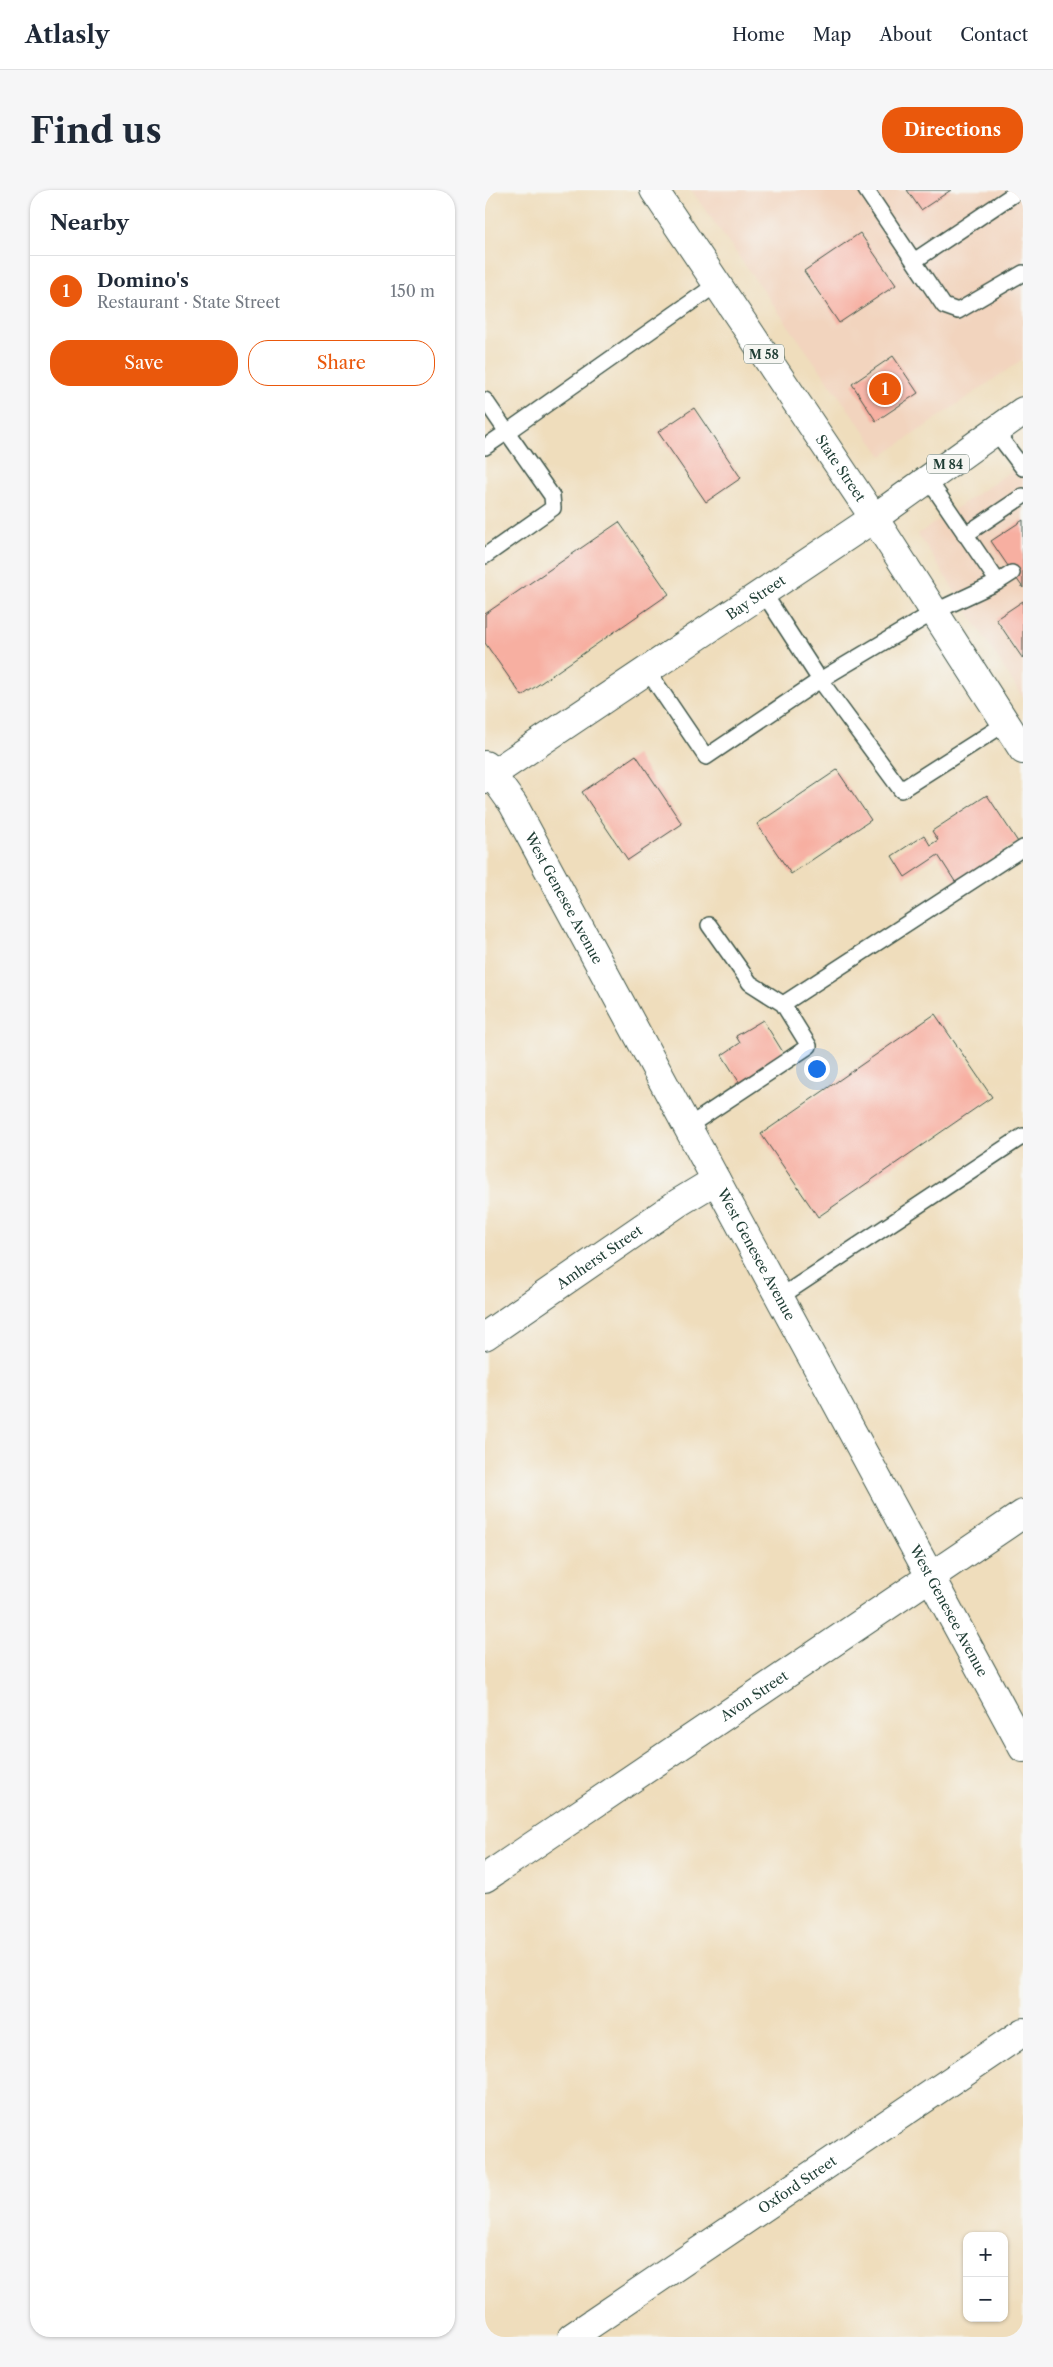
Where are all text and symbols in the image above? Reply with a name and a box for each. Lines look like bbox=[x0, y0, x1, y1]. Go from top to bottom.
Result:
text: Atlasly bbox=[25, 20, 109, 49]
text: Home bbox=[732, 24, 785, 46]
text: Map bbox=[813, 24, 851, 46]
text: About bbox=[879, 24, 932, 46]
text: Contact bbox=[960, 24, 1028, 46]
button: Directions bbox=[882, 107, 1023, 153]
text: Find us bbox=[30, 109, 162, 152]
text: Nearby bbox=[50, 210, 129, 235]
text: Domino's bbox=[97, 269, 189, 292]
text: 1 bbox=[62, 281, 70, 301]
text: 150 m bbox=[390, 281, 435, 301]
text: Restaurant · State Street bbox=[97, 292, 280, 312]
button: Save bbox=[50, 340, 238, 386]
button: Share bbox=[248, 340, 435, 386]
road number: M 58 bbox=[744, 344, 784, 363]
pin: 1 bbox=[869, 370, 901, 408]
street label: State Street bbox=[812, 431, 870, 505]
road number: M 84 bbox=[927, 454, 969, 474]
street label: Bay Street bbox=[723, 571, 789, 624]
street label: West Genesee Avenue bbox=[520, 828, 607, 967]
your location bbox=[804, 1056, 830, 1082]
street label: West Genesee Avenue bbox=[713, 1185, 799, 1324]
street label: Amherst Street bbox=[552, 1221, 646, 1294]
street label: West Genesee Avenue bbox=[905, 1541, 992, 1680]
street label: Avon Street bbox=[716, 1667, 791, 1726]
street label: Oxford Street bbox=[755, 2152, 840, 2218]
map controls bbox=[963, 2232, 1008, 2322]
button: + bbox=[963, 2232, 1008, 2277]
button: − bbox=[963, 2277, 1008, 2322]

